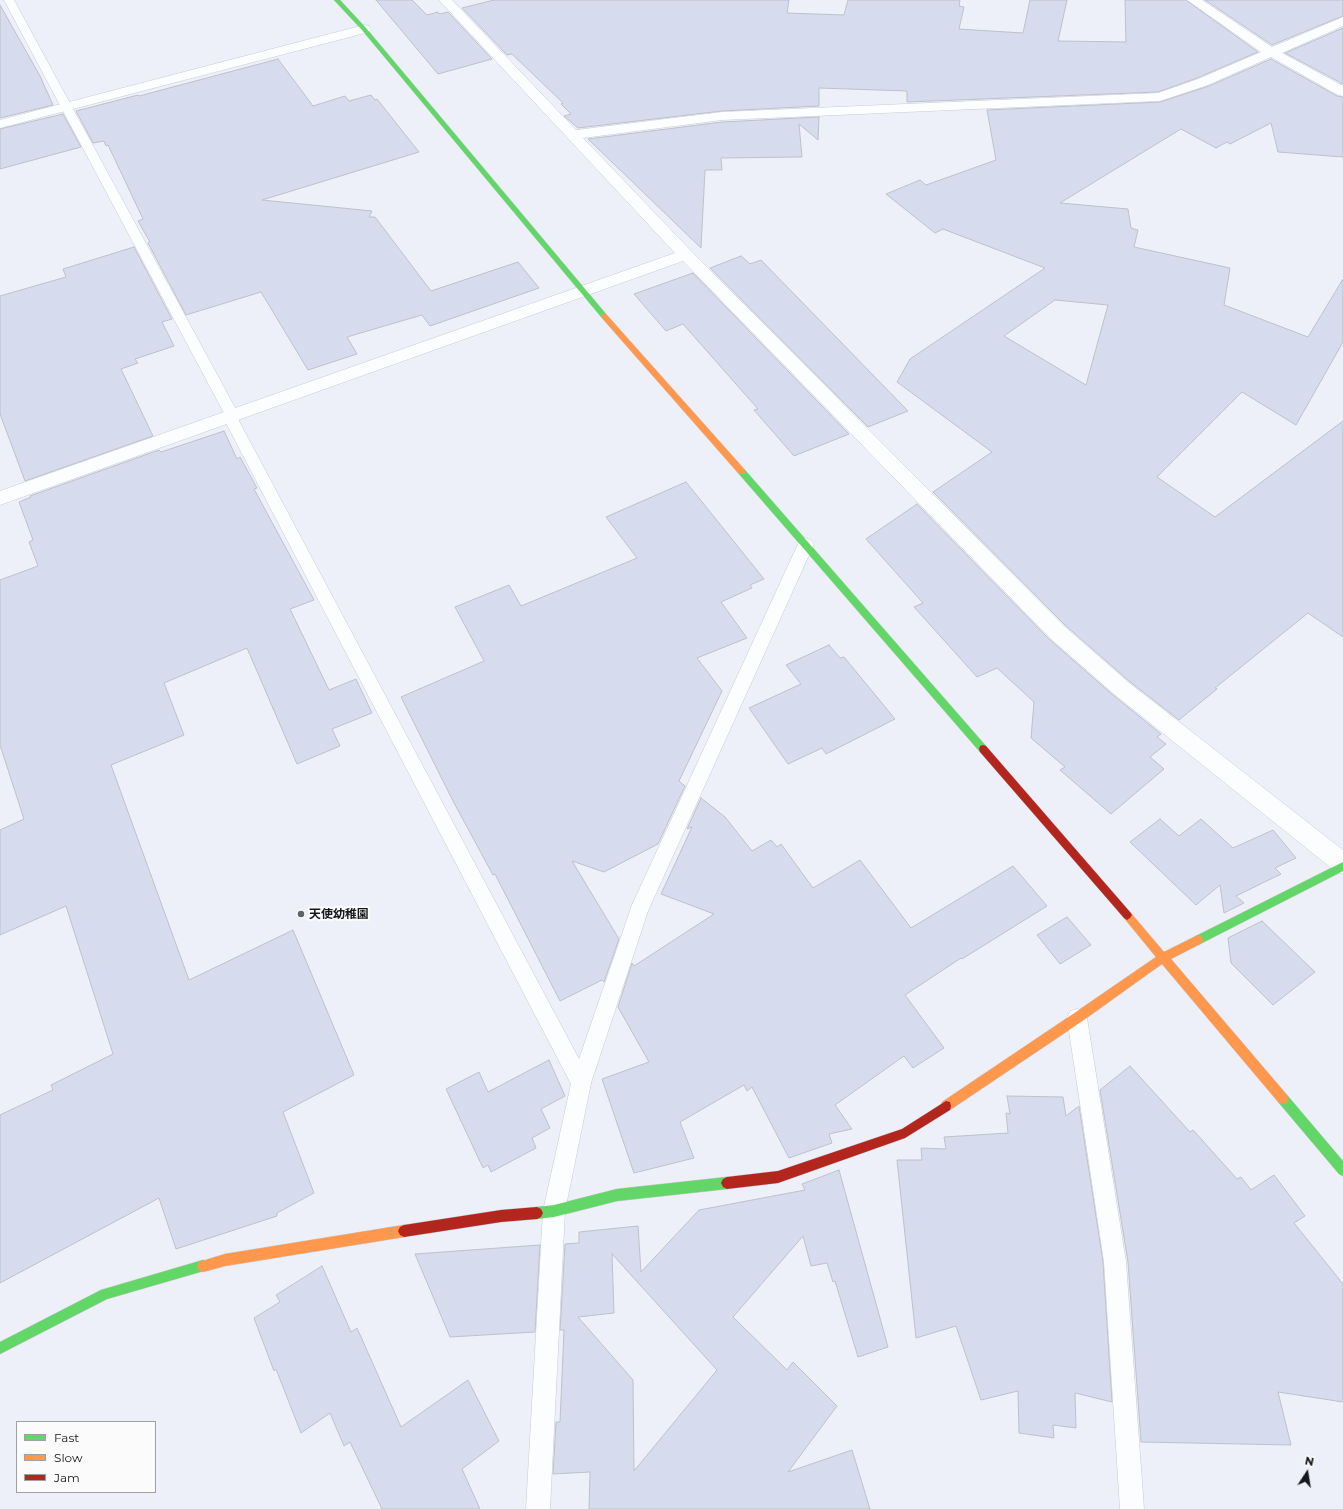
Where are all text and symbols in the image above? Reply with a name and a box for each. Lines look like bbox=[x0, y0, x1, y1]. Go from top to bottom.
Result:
place label: 天使幼稚園 bbox=[309, 907, 369, 921]
marker: 天使幼稚園 bbox=[296, 909, 306, 919]
legend bbox=[16, 1421, 156, 1493]
text: Fast bbox=[54, 1430, 79, 1445]
text: Slow bbox=[54, 1450, 83, 1465]
north arrow bbox=[1287, 1453, 1327, 1493]
text: N bbox=[1304, 1453, 1315, 1469]
text: Jam bbox=[54, 1470, 80, 1485]

